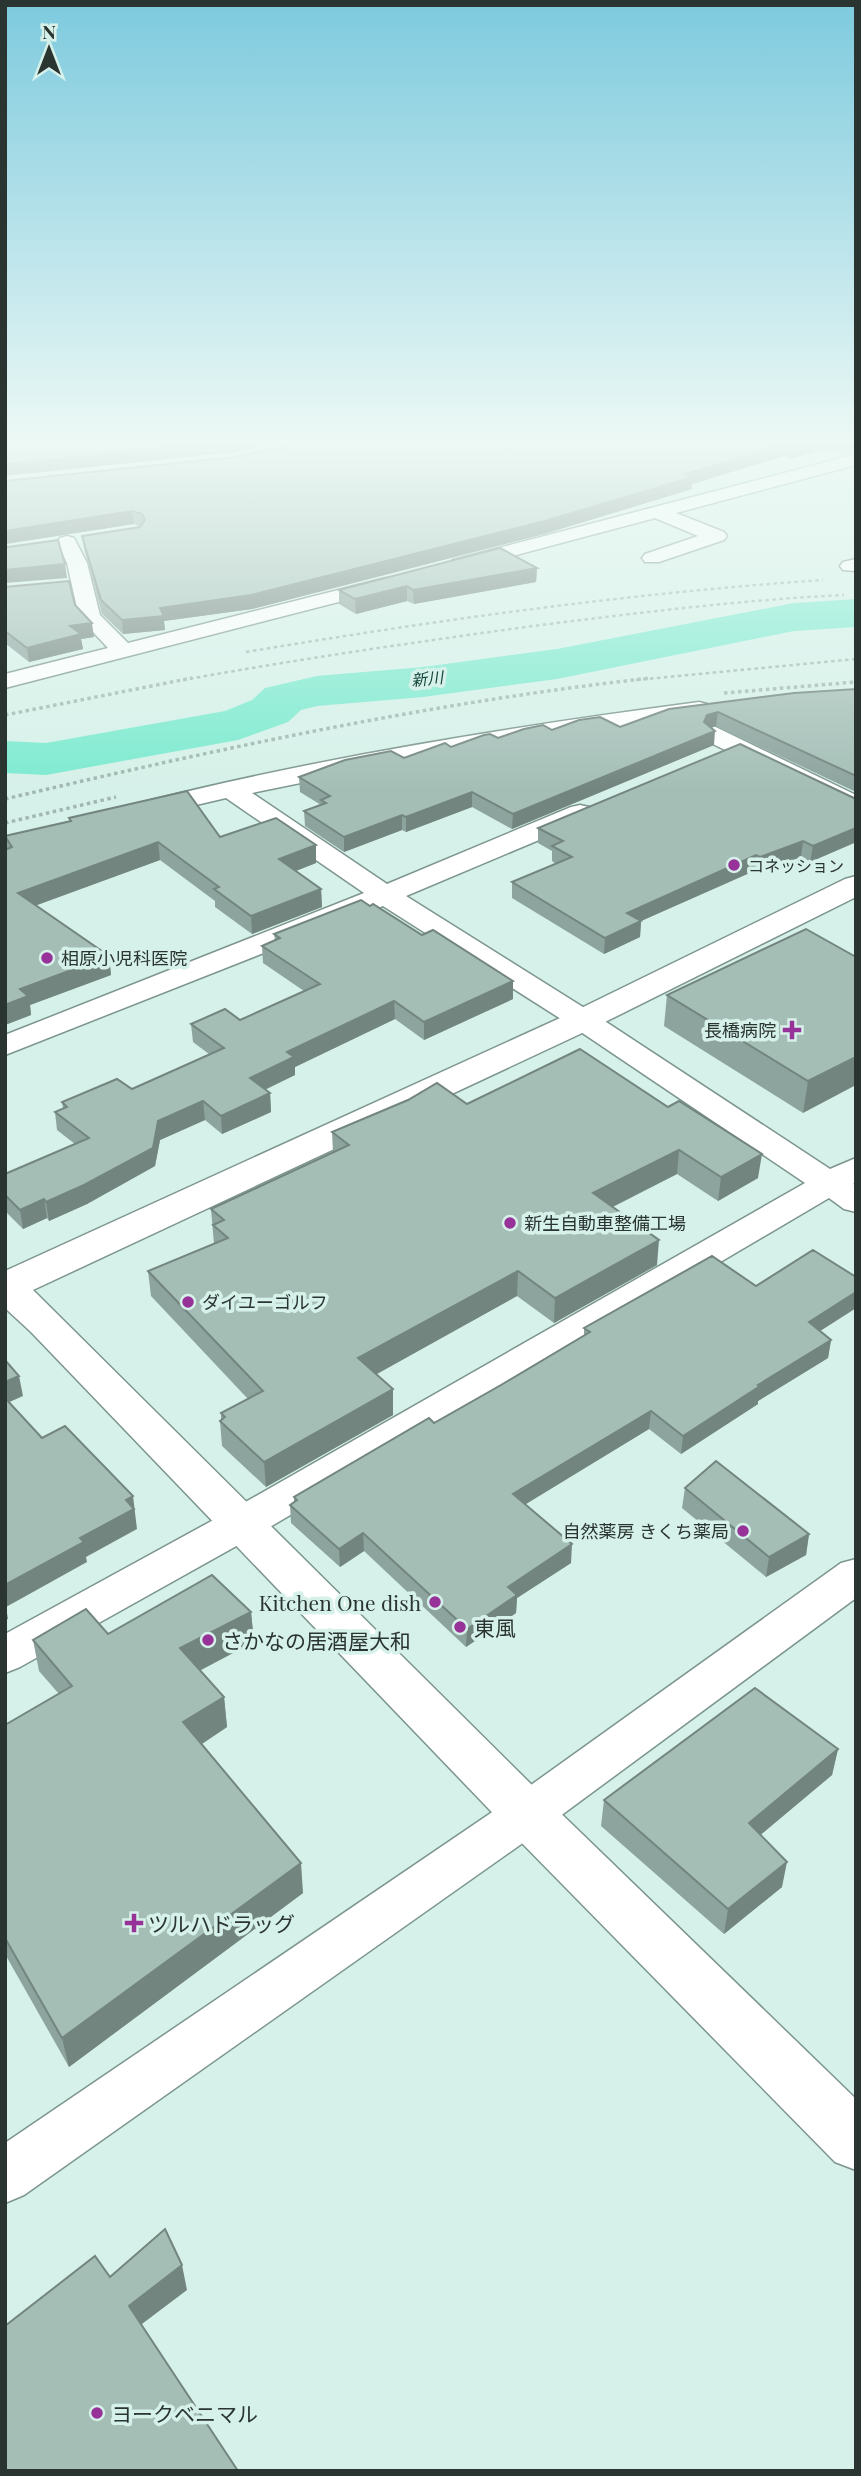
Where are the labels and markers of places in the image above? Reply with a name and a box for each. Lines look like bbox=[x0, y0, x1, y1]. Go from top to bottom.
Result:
place label: コネッション bbox=[748, 855, 844, 876]
marker: コネッション bbox=[726, 857, 742, 873]
place label: 相原小児科医院 bbox=[61, 946, 187, 970]
marker: 相原小児科医院 bbox=[39, 950, 55, 966]
place label: 長橋病院 bbox=[704, 1018, 776, 1042]
marker: 長橋病院 bbox=[782, 1020, 802, 1040]
place label: 新生自動車整備工場 bbox=[524, 1211, 686, 1235]
marker: 新生自動車整備工場 bbox=[502, 1215, 518, 1231]
place label: ダイユーゴルフ bbox=[202, 1290, 328, 1314]
marker: ダイユーゴルフ bbox=[180, 1294, 196, 1310]
place label: 自然薬房 きくち薬局 bbox=[563, 1519, 729, 1543]
marker: 自然薬房 きくち薬局 bbox=[735, 1523, 751, 1539]
place label: Kitchen One dish bbox=[259, 1588, 422, 1616]
marker: Kitchen One dish bbox=[427, 1594, 443, 1610]
place label: 東風 bbox=[474, 1613, 516, 1641]
marker: 東風 bbox=[452, 1619, 468, 1635]
place label: さかなの居酒屋大和 bbox=[222, 1626, 411, 1654]
marker: さかなの居酒屋大和 bbox=[200, 1632, 216, 1648]
place label: ツルハドラッグ bbox=[148, 1909, 295, 1937]
marker: ツルハドラッグ bbox=[126, 1915, 142, 1931]
place label: ヨークベニマル bbox=[111, 2399, 258, 2427]
marker: ヨークベニマル bbox=[89, 2405, 105, 2421]

